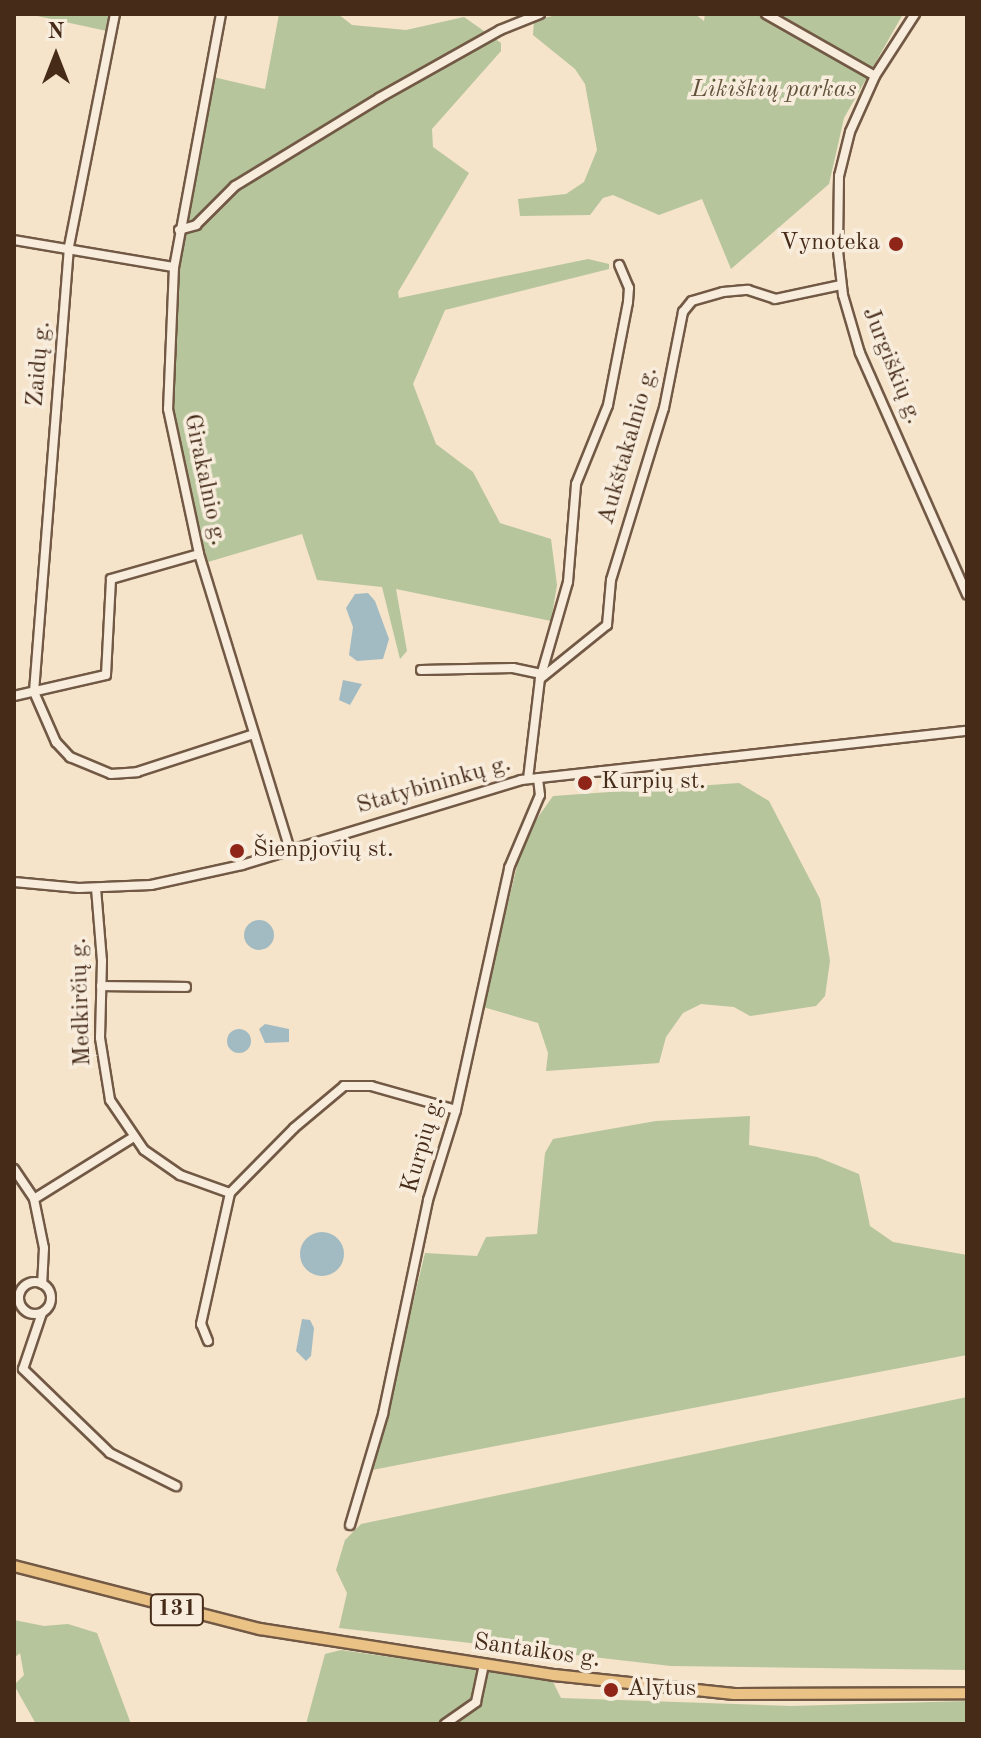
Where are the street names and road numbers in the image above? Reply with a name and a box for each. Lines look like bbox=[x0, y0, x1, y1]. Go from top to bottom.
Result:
street label: Jurgiškių g. bbox=[854, 303, 928, 429]
street label: Zaidų g. bbox=[22, 320, 58, 408]
street label: Aukštakalnio g. bbox=[593, 364, 665, 528]
street label: Girakalnio g. bbox=[176, 411, 232, 549]
street label: Statybininkų g. bbox=[354, 750, 514, 822]
street label: Medkirčių g. bbox=[65, 937, 99, 1067]
street label: Kurpių g. bbox=[397, 1093, 451, 1197]
road number: 131 bbox=[149, 1592, 205, 1628]
street label: Santaikos g. bbox=[472, 1629, 602, 1675]

